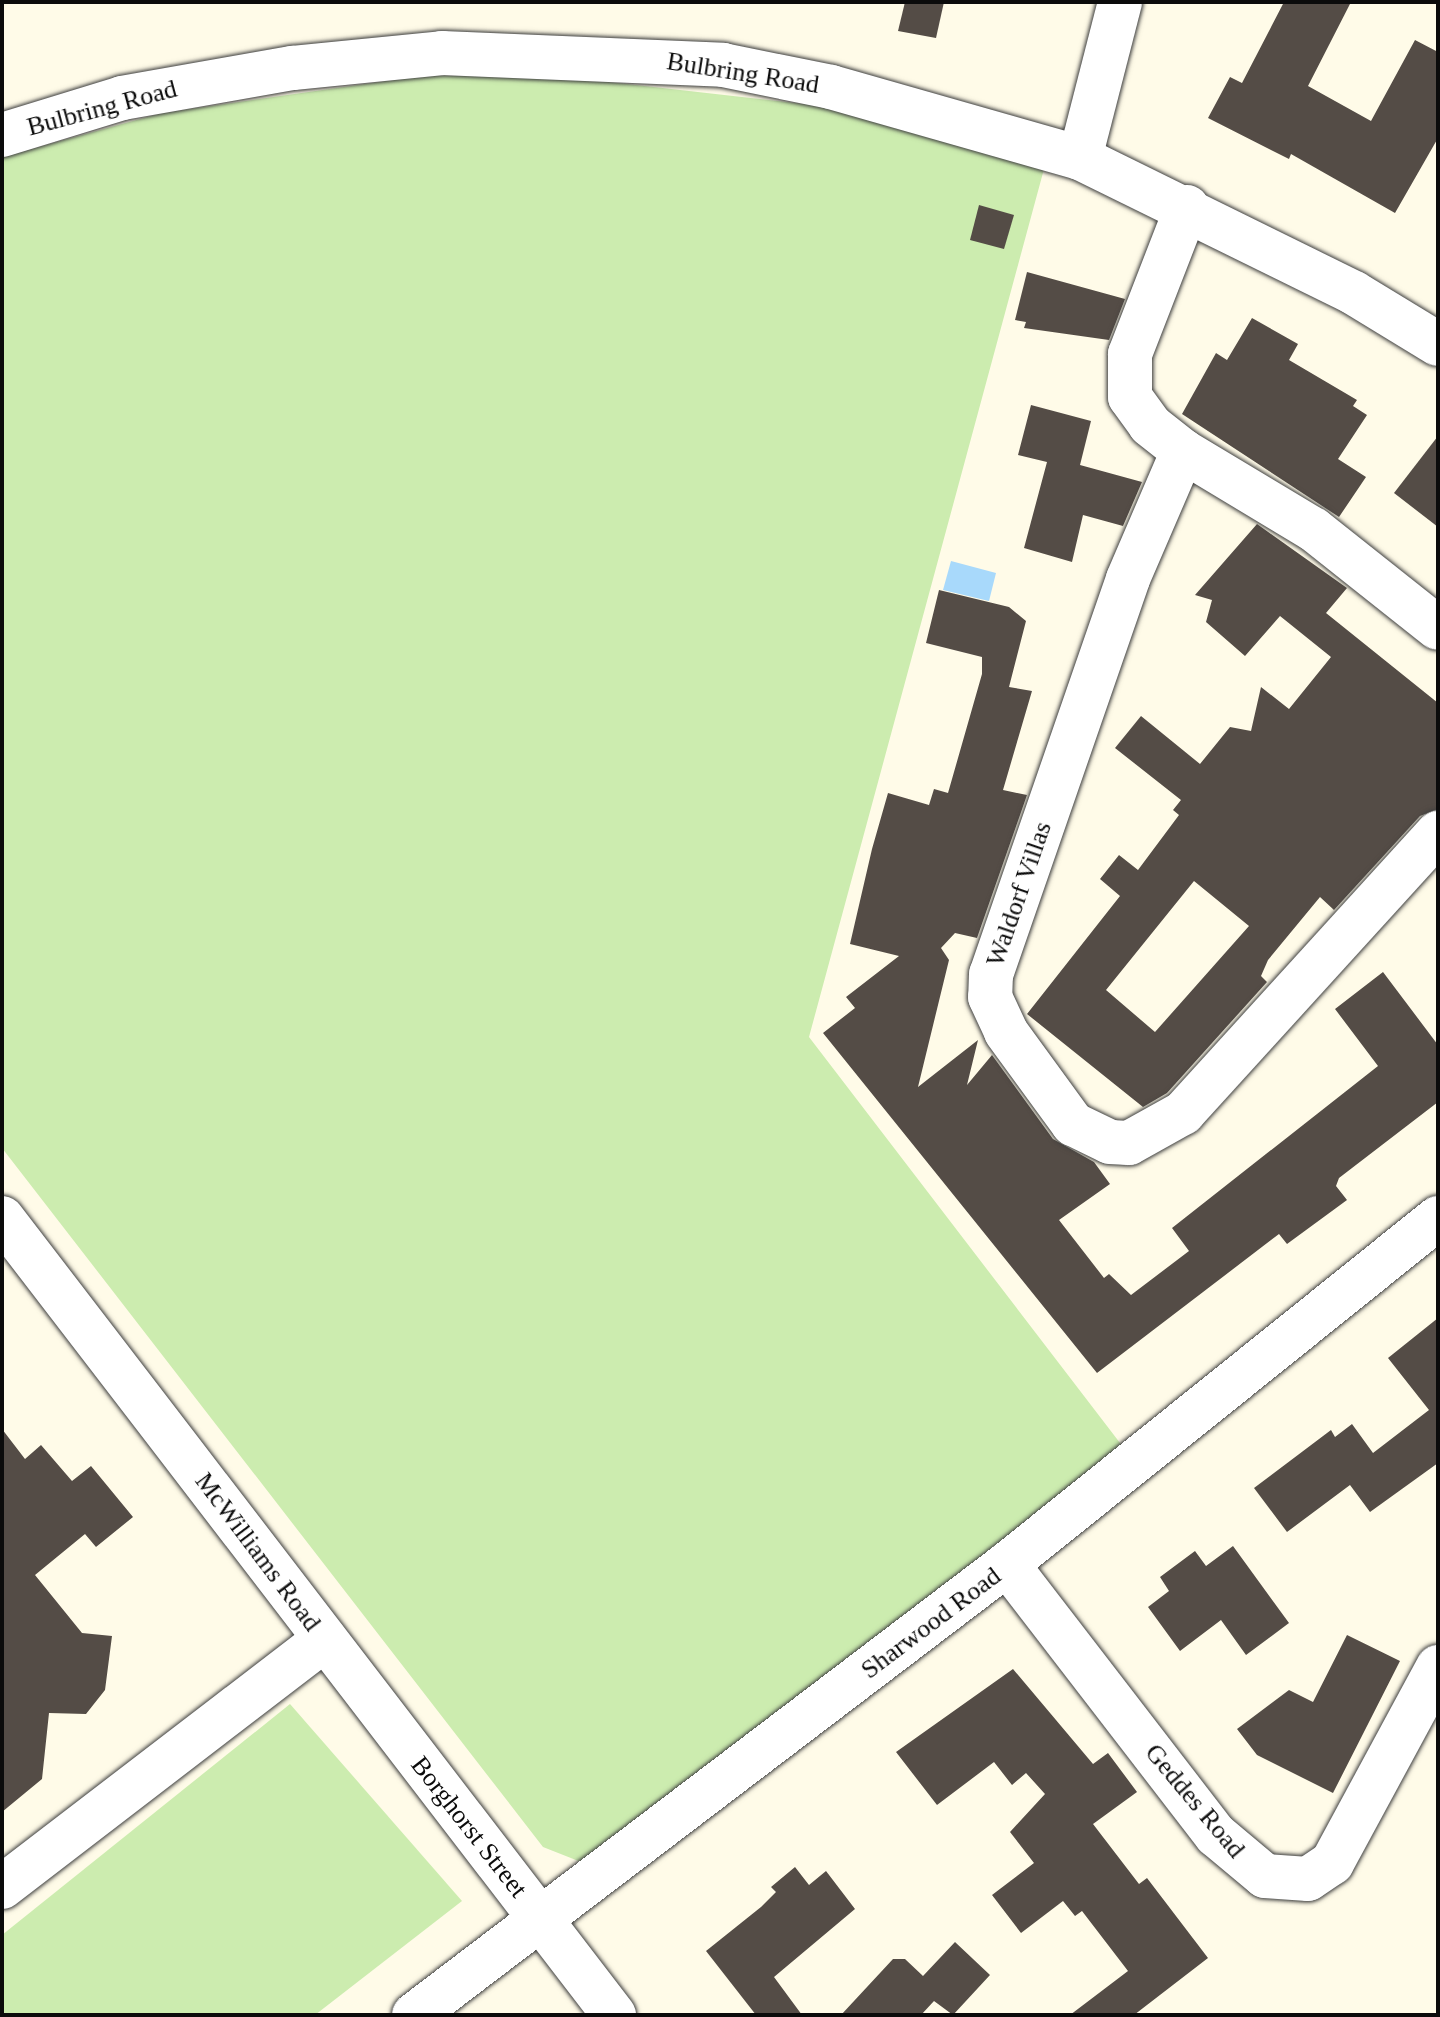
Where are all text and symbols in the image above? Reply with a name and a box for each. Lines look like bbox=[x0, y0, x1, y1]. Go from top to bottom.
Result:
street label: Bulbring Road bbox=[665, 46, 821, 100]
street label: Bulbring Road bbox=[24, 73, 180, 143]
street label: Waldorf Villas bbox=[980, 817, 1058, 971]
street label: McWilliams Road bbox=[188, 1467, 328, 1637]
street label: Sharwood Road bbox=[855, 1560, 1007, 1686]
street label: Geddes Road bbox=[1138, 1738, 1252, 1864]
street label: Borghorst Street bbox=[404, 1750, 534, 1904]

